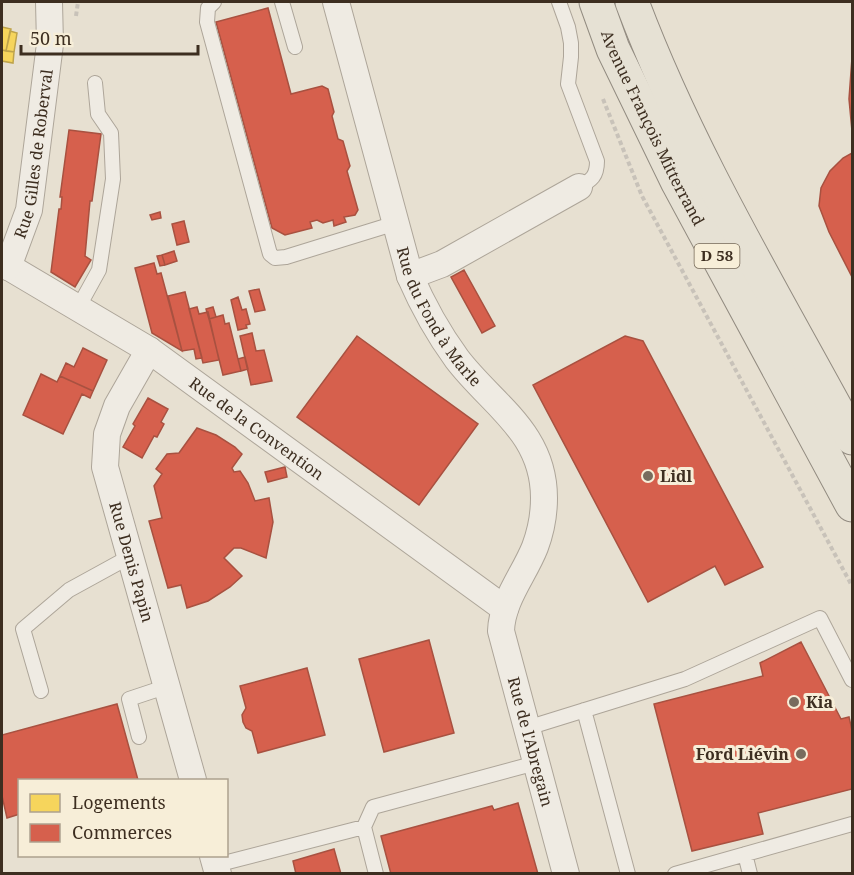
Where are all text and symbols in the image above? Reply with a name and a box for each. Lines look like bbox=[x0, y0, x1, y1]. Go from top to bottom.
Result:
scale bar bbox=[21, 18, 198, 56]
text: 50 m bbox=[30, 26, 72, 50]
street label: Avenue François Mitterrand bbox=[596, 27, 710, 229]
street label: Rue Gilles de Roberval bbox=[9, 68, 58, 241]
street label: Rue du Fond à Marle bbox=[392, 244, 486, 391]
road number: D 58 bbox=[694, 244, 740, 268]
street label: Rue de la Convention bbox=[185, 372, 329, 485]
place label: Lidl bbox=[660, 465, 692, 487]
marker: Lidl bbox=[641, 469, 655, 483]
street label: Rue Denis Papin bbox=[104, 499, 159, 625]
street label: Rue de l'Abregain bbox=[503, 674, 558, 809]
place label: Kia bbox=[806, 691, 833, 713]
marker: Kia bbox=[787, 695, 801, 709]
place label: Ford Liévin bbox=[696, 743, 789, 765]
marker: Ford Liévin bbox=[794, 747, 808, 761]
legend bbox=[18, 779, 228, 857]
text: Logements bbox=[72, 790, 166, 814]
text: Commerces bbox=[72, 820, 172, 844]

